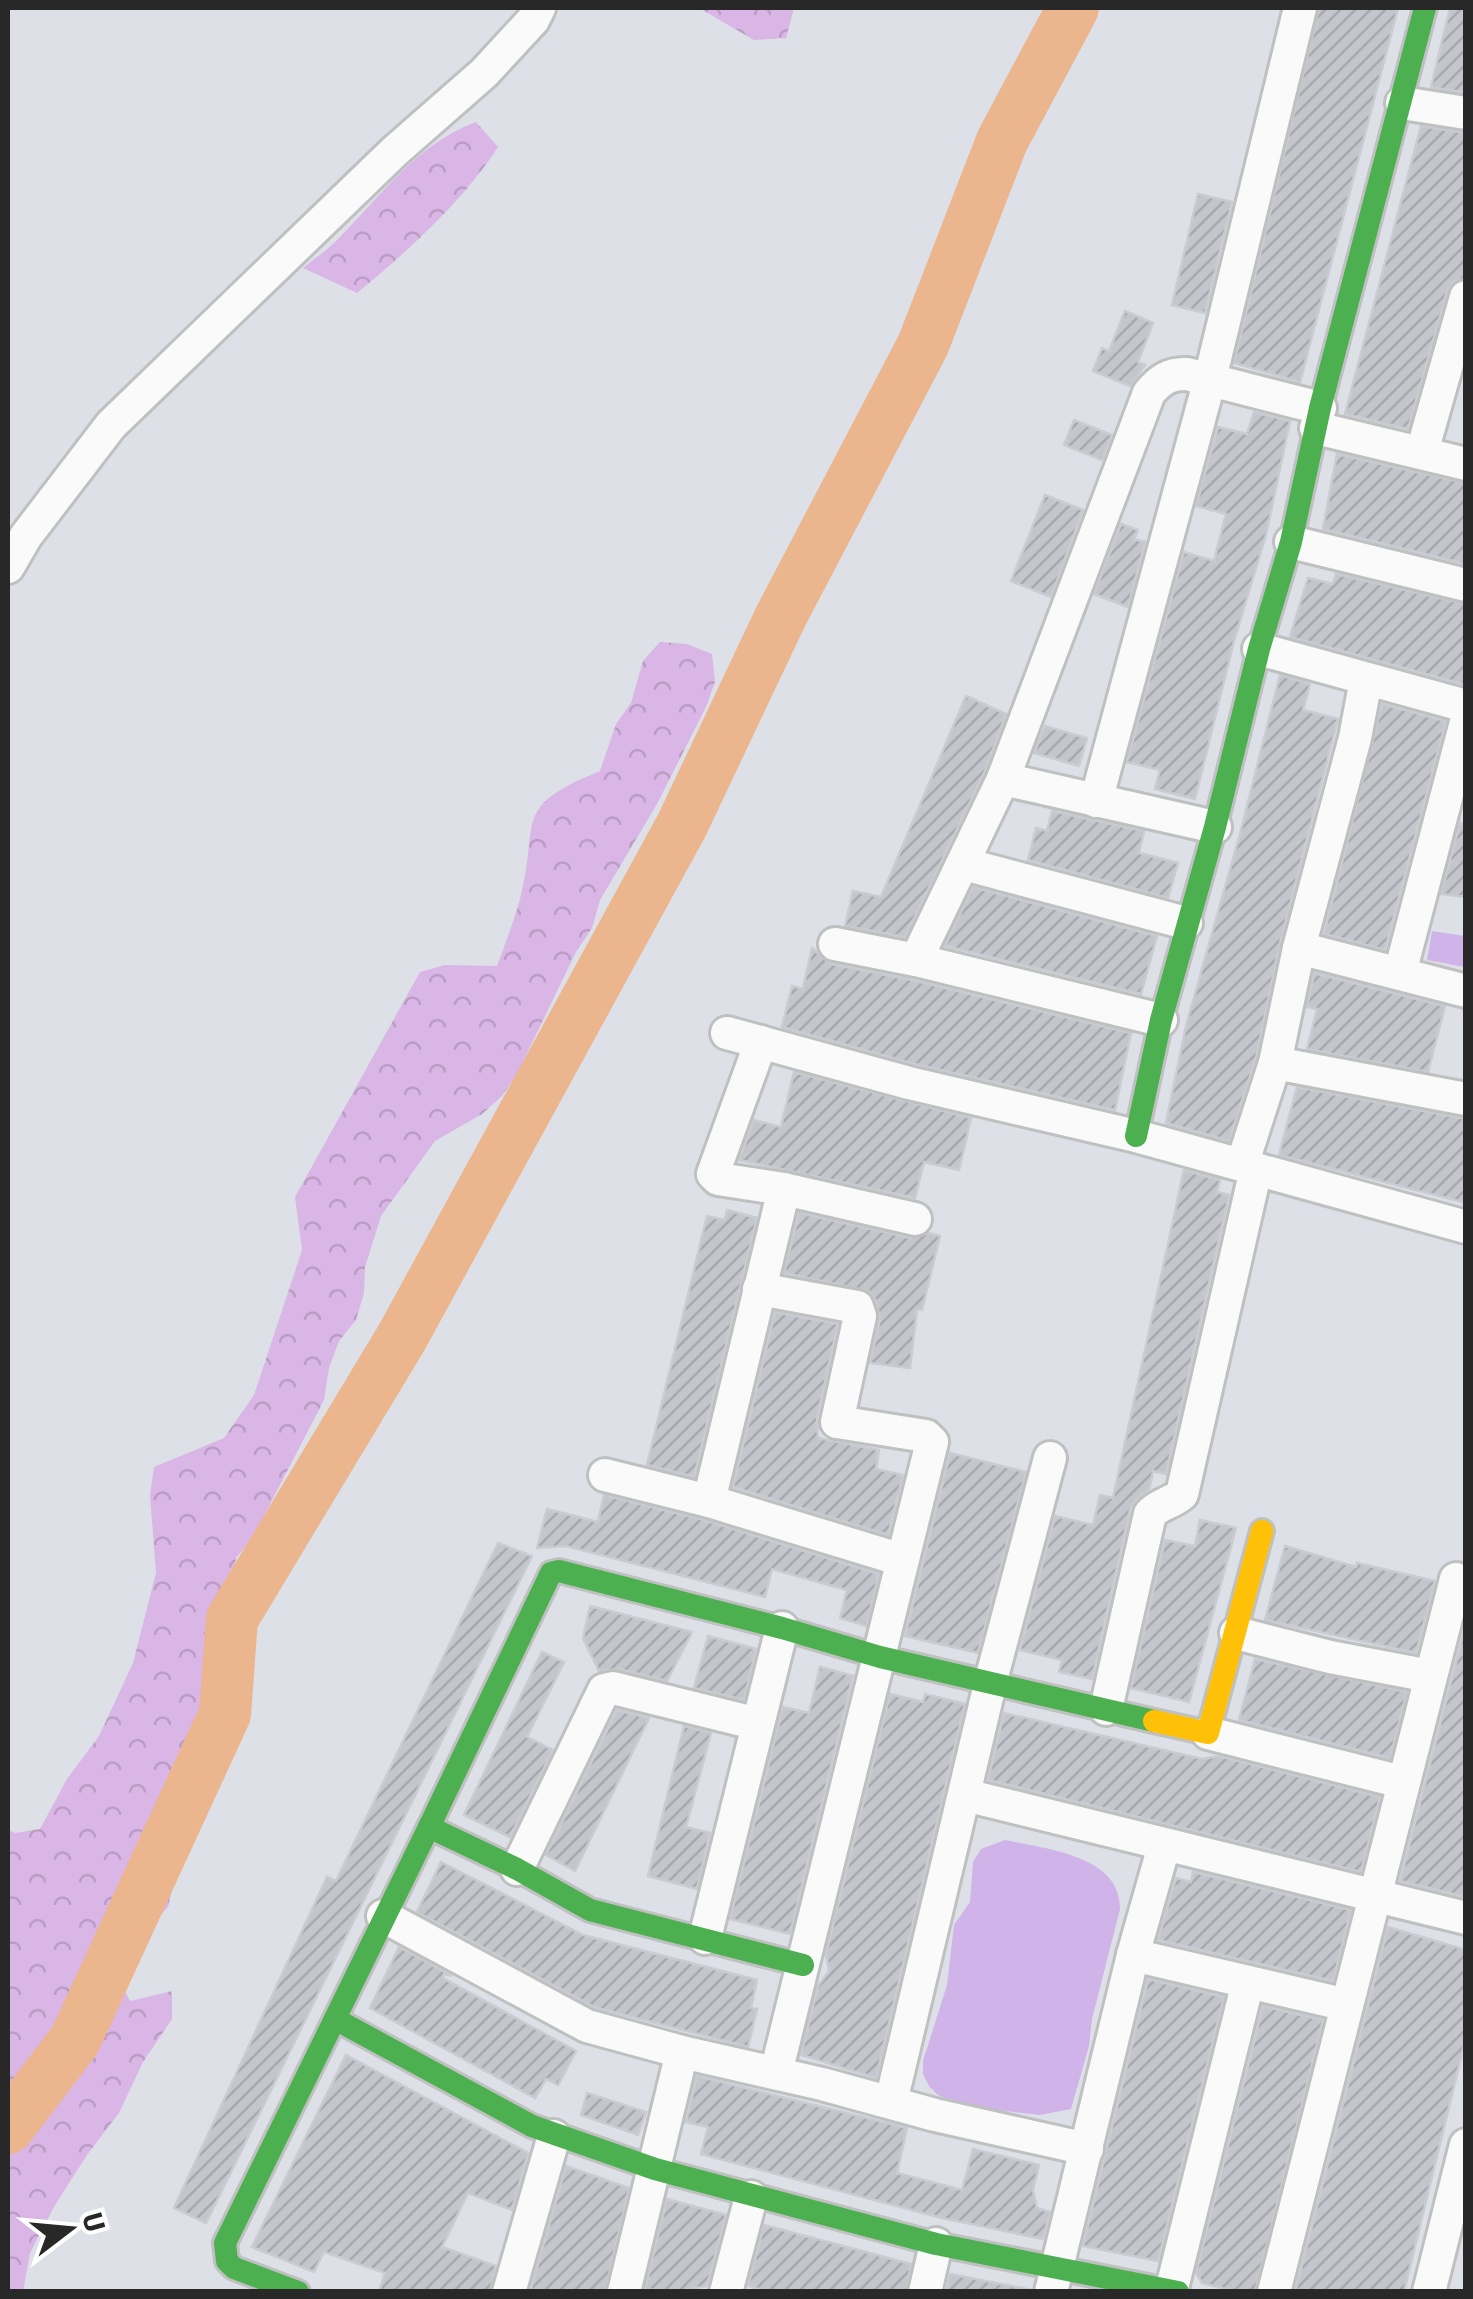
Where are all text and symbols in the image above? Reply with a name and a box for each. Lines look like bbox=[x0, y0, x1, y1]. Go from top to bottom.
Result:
north arrow bbox=[20, 2179, 120, 2279]
text: U bbox=[75, 2209, 112, 2236]

